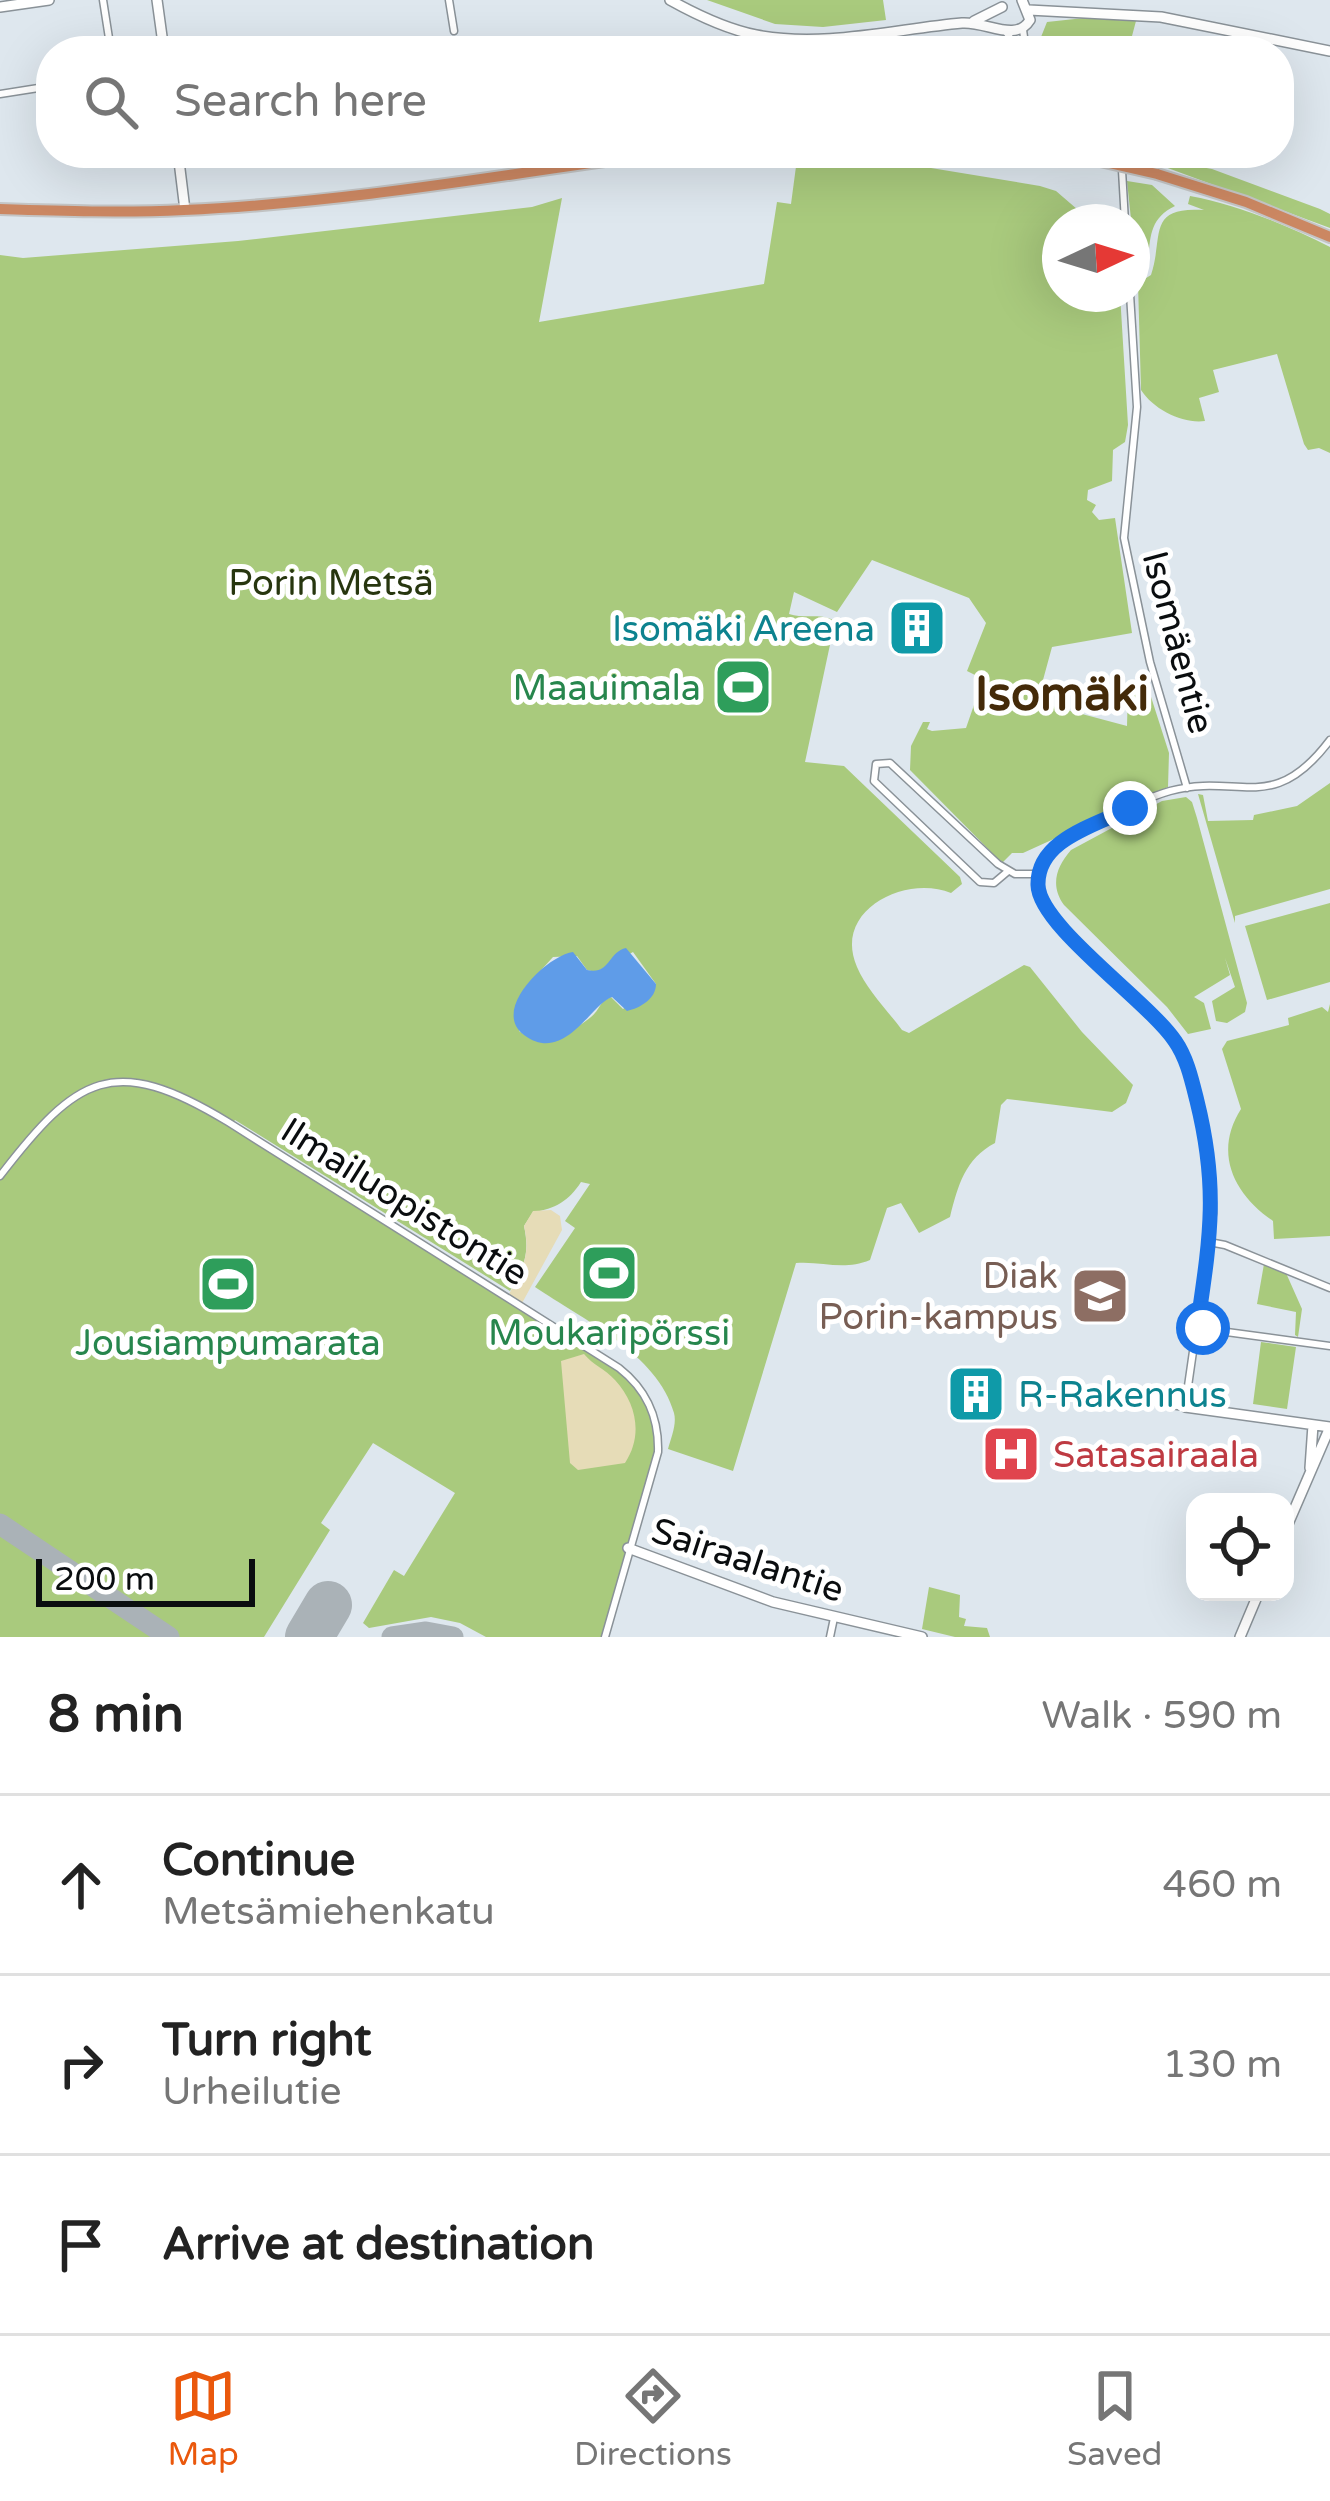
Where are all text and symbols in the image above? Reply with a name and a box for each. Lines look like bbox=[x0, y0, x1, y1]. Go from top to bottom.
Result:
search box bbox=[36, 36, 1294, 168]
icon: search bbox=[78, 69, 144, 135]
text: Search here bbox=[174, 75, 427, 129]
north arrow bbox=[1042, 204, 1150, 312]
street label: Isomäentie bbox=[1133, 546, 1223, 738]
park label: Porin Metsä bbox=[228, 562, 434, 605]
building icon: Isomäki Areena bbox=[886, 597, 948, 659]
place label: Isomäki Areena bbox=[612, 608, 875, 651]
sports icon: Maauimala bbox=[712, 656, 774, 718]
district label: Isomäki bbox=[975, 666, 1149, 724]
place label: Maauimala bbox=[513, 667, 701, 710]
route end bbox=[1103, 781, 1157, 835]
street label: Ilmailuopistontie bbox=[273, 1109, 535, 1295]
sports icon: Moukaripörssi bbox=[578, 1242, 640, 1304]
sports icon: Jousiampumarata bbox=[197, 1253, 259, 1315]
place label: Diak Porin-kampus bbox=[819, 1255, 1058, 1339]
school or university icon: Diak Porin-kampus bbox=[1069, 1265, 1131, 1327]
route start bbox=[1176, 1301, 1230, 1355]
place label: Moukaripörssi bbox=[488, 1312, 730, 1355]
place label: Jousiampumarata bbox=[75, 1322, 381, 1365]
building icon: R-Rakennus bbox=[945, 1363, 1007, 1425]
place label: R-Rakennus bbox=[1018, 1374, 1227, 1417]
hospital icon: Satasairaala bbox=[980, 1423, 1042, 1485]
place label: Satasairaala bbox=[1053, 1434, 1259, 1477]
map controls bbox=[1186, 1493, 1294, 1601]
button: locate bbox=[1186, 1493, 1294, 1601]
street label: Sairaalantie bbox=[646, 1509, 849, 1612]
scale bar bbox=[36, 1553, 255, 1606]
text: 200 m bbox=[54, 1560, 155, 1599]
text: 8 min bbox=[48, 1684, 184, 1746]
text: Walk · 590 m bbox=[1041, 1692, 1282, 1739]
text: Continue bbox=[162, 1834, 355, 1888]
icon: ahead bbox=[48, 1852, 114, 1918]
text: 460 m bbox=[1163, 1861, 1282, 1908]
text: Metsämiehenkatu bbox=[162, 1888, 495, 1935]
text: Turn right bbox=[162, 2014, 371, 2068]
icon: right bbox=[48, 2032, 114, 2098]
text: 130 m bbox=[1163, 2041, 1282, 2088]
text: Urheilutie bbox=[162, 2068, 341, 2115]
icon: arrive bbox=[48, 2212, 114, 2278]
text: Arrive at destination bbox=[162, 2218, 594, 2272]
tab: Map bbox=[168, 2363, 239, 2474]
tab: Directions bbox=[574, 2363, 732, 2474]
tab: Saved bbox=[1067, 2363, 1162, 2474]

